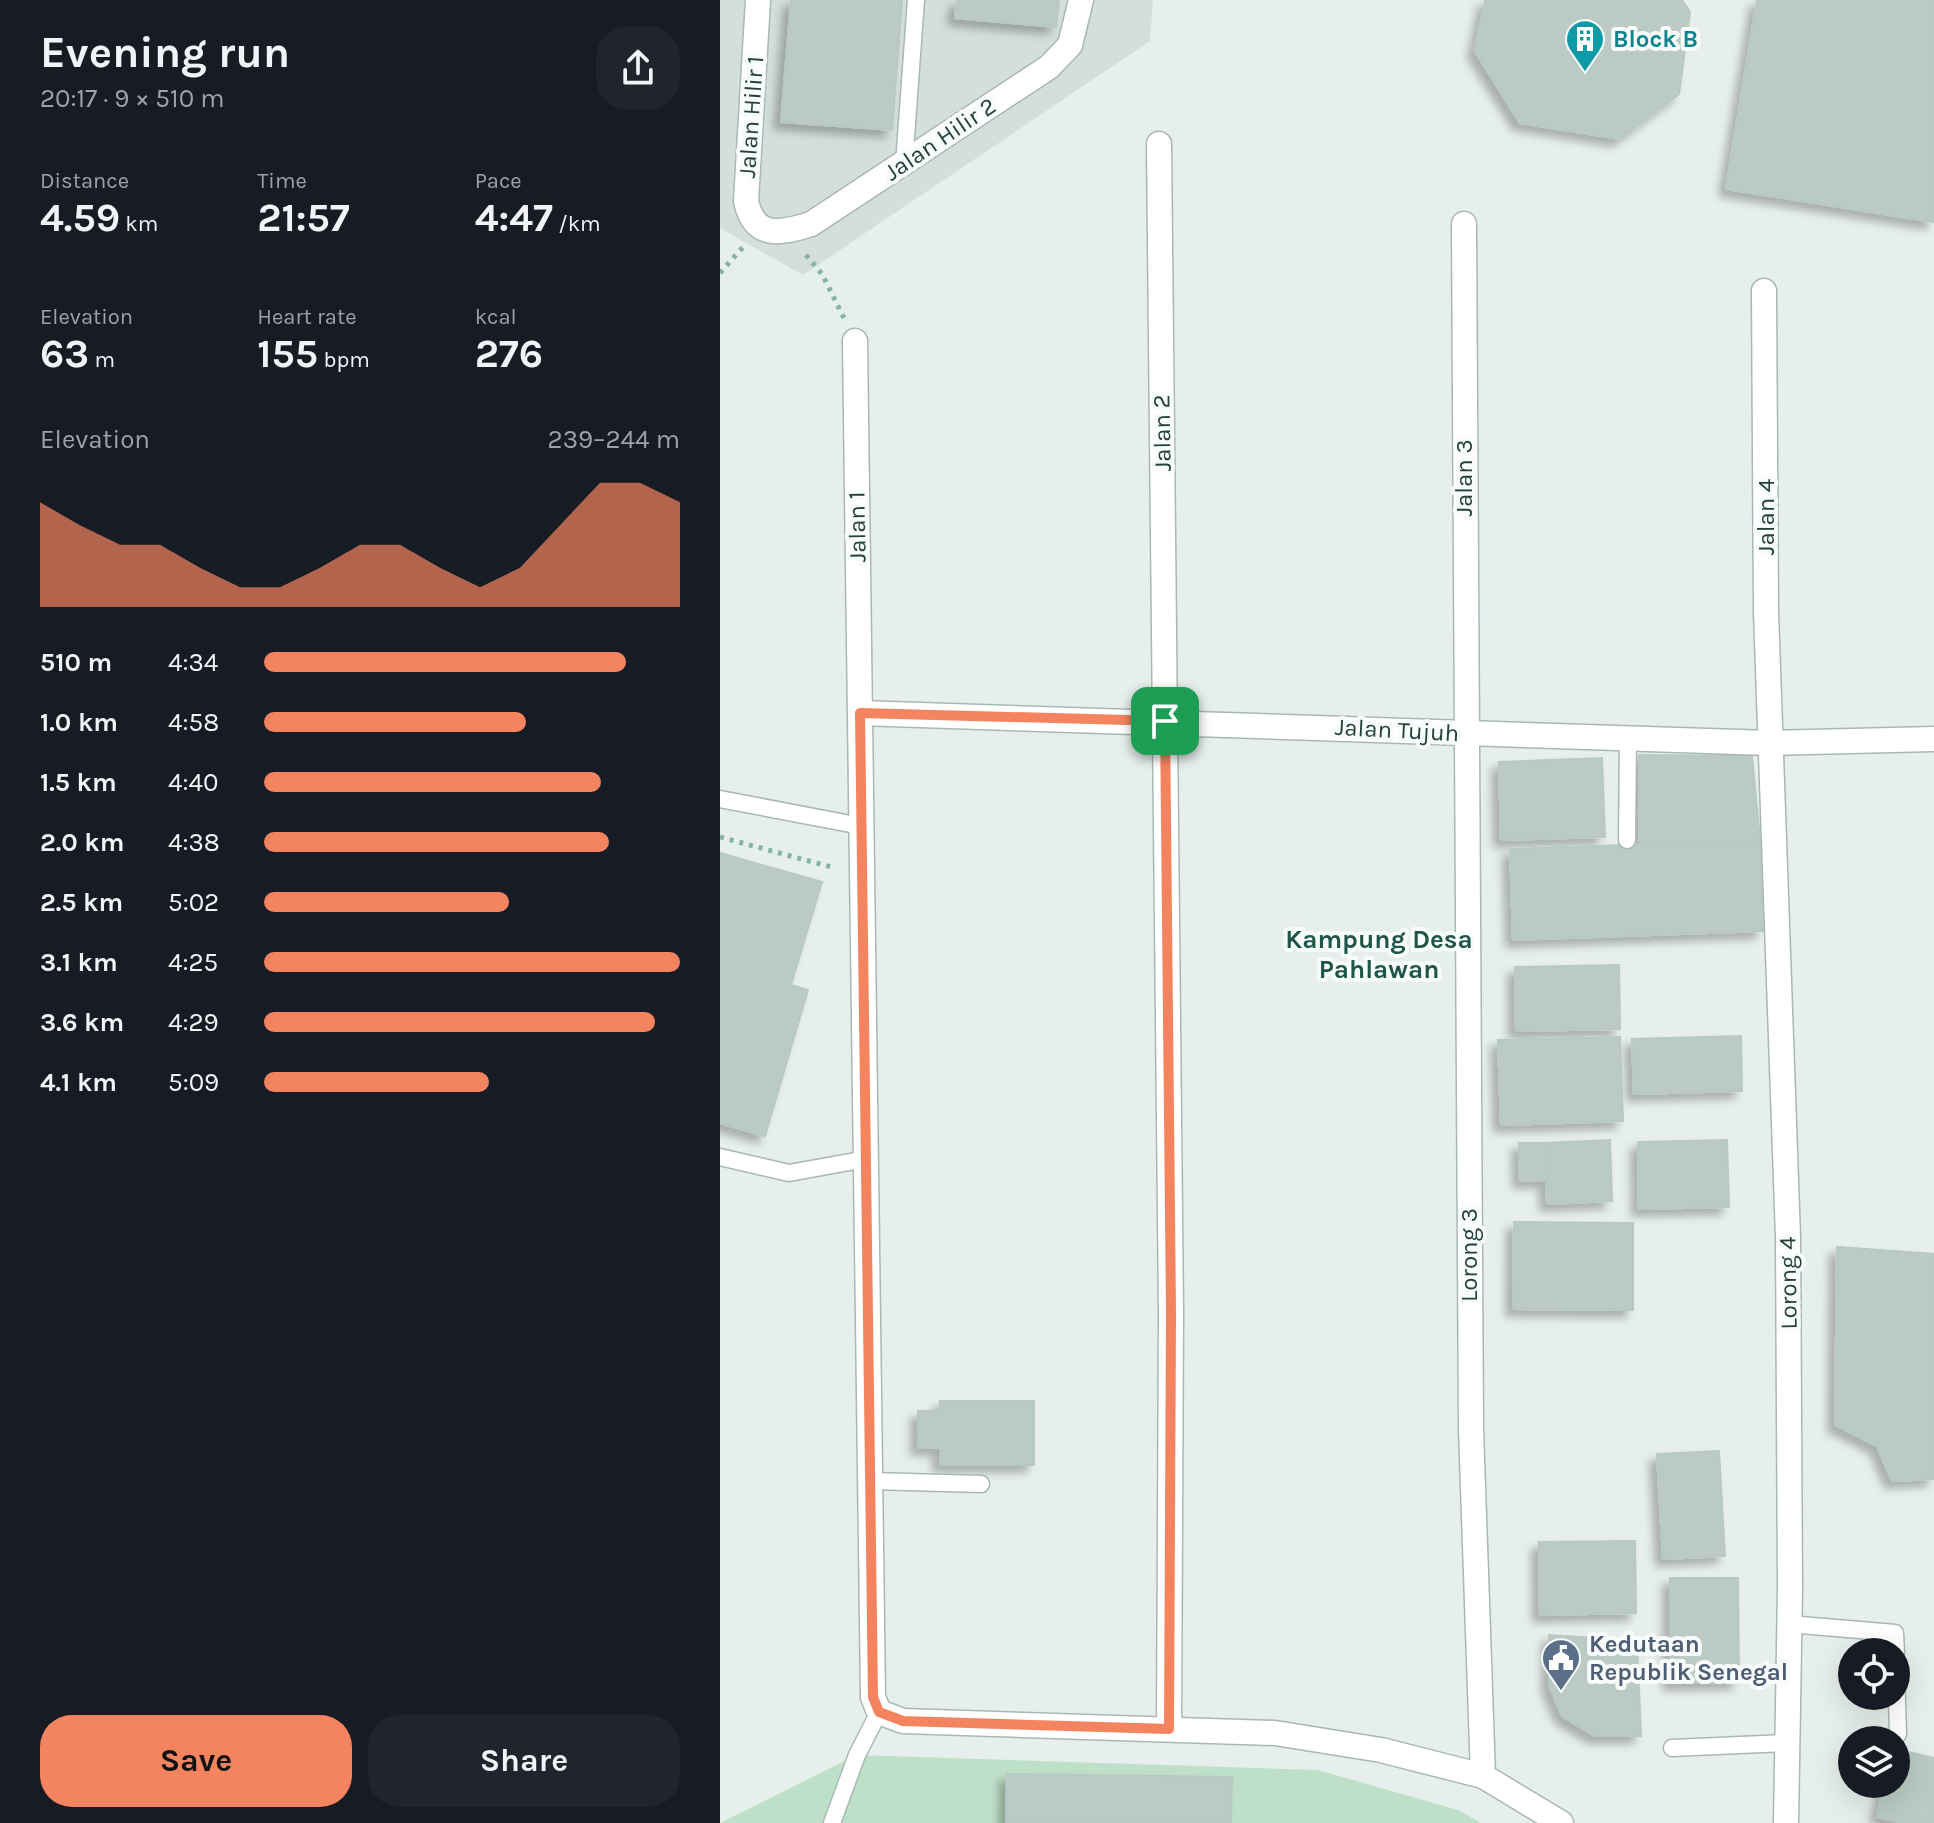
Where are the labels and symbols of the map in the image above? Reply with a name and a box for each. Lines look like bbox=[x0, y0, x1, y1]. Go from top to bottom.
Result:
building icon: Block B bbox=[1564, 18, 1606, 73]
place label: Block B bbox=[1613, 25, 1698, 53]
street label: Jalan Hilir 1 bbox=[733, 55, 769, 179]
street label: Jalan Hilir 2 bbox=[879, 92, 1001, 186]
street label: Jalan 2 bbox=[1147, 394, 1177, 472]
street label: Jalan 3 bbox=[1450, 439, 1478, 517]
street label: Jalan 4 bbox=[1752, 479, 1780, 555]
street label: Jalan 1 bbox=[842, 491, 872, 563]
pin bbox=[1131, 687, 1199, 755]
street label: Jalan Tujuh bbox=[1334, 713, 1460, 747]
district label: Kampung Desa Pahlawan bbox=[1285, 924, 1473, 985]
street label: Lorong 3 bbox=[1455, 1208, 1483, 1302]
street label: Lorong 4 bbox=[1773, 1236, 1803, 1330]
place label: Kedutaan Republik Senegal bbox=[1589, 1630, 1788, 1686]
public building icon: Kedutaan Republik Senegal bbox=[1540, 1637, 1582, 1692]

